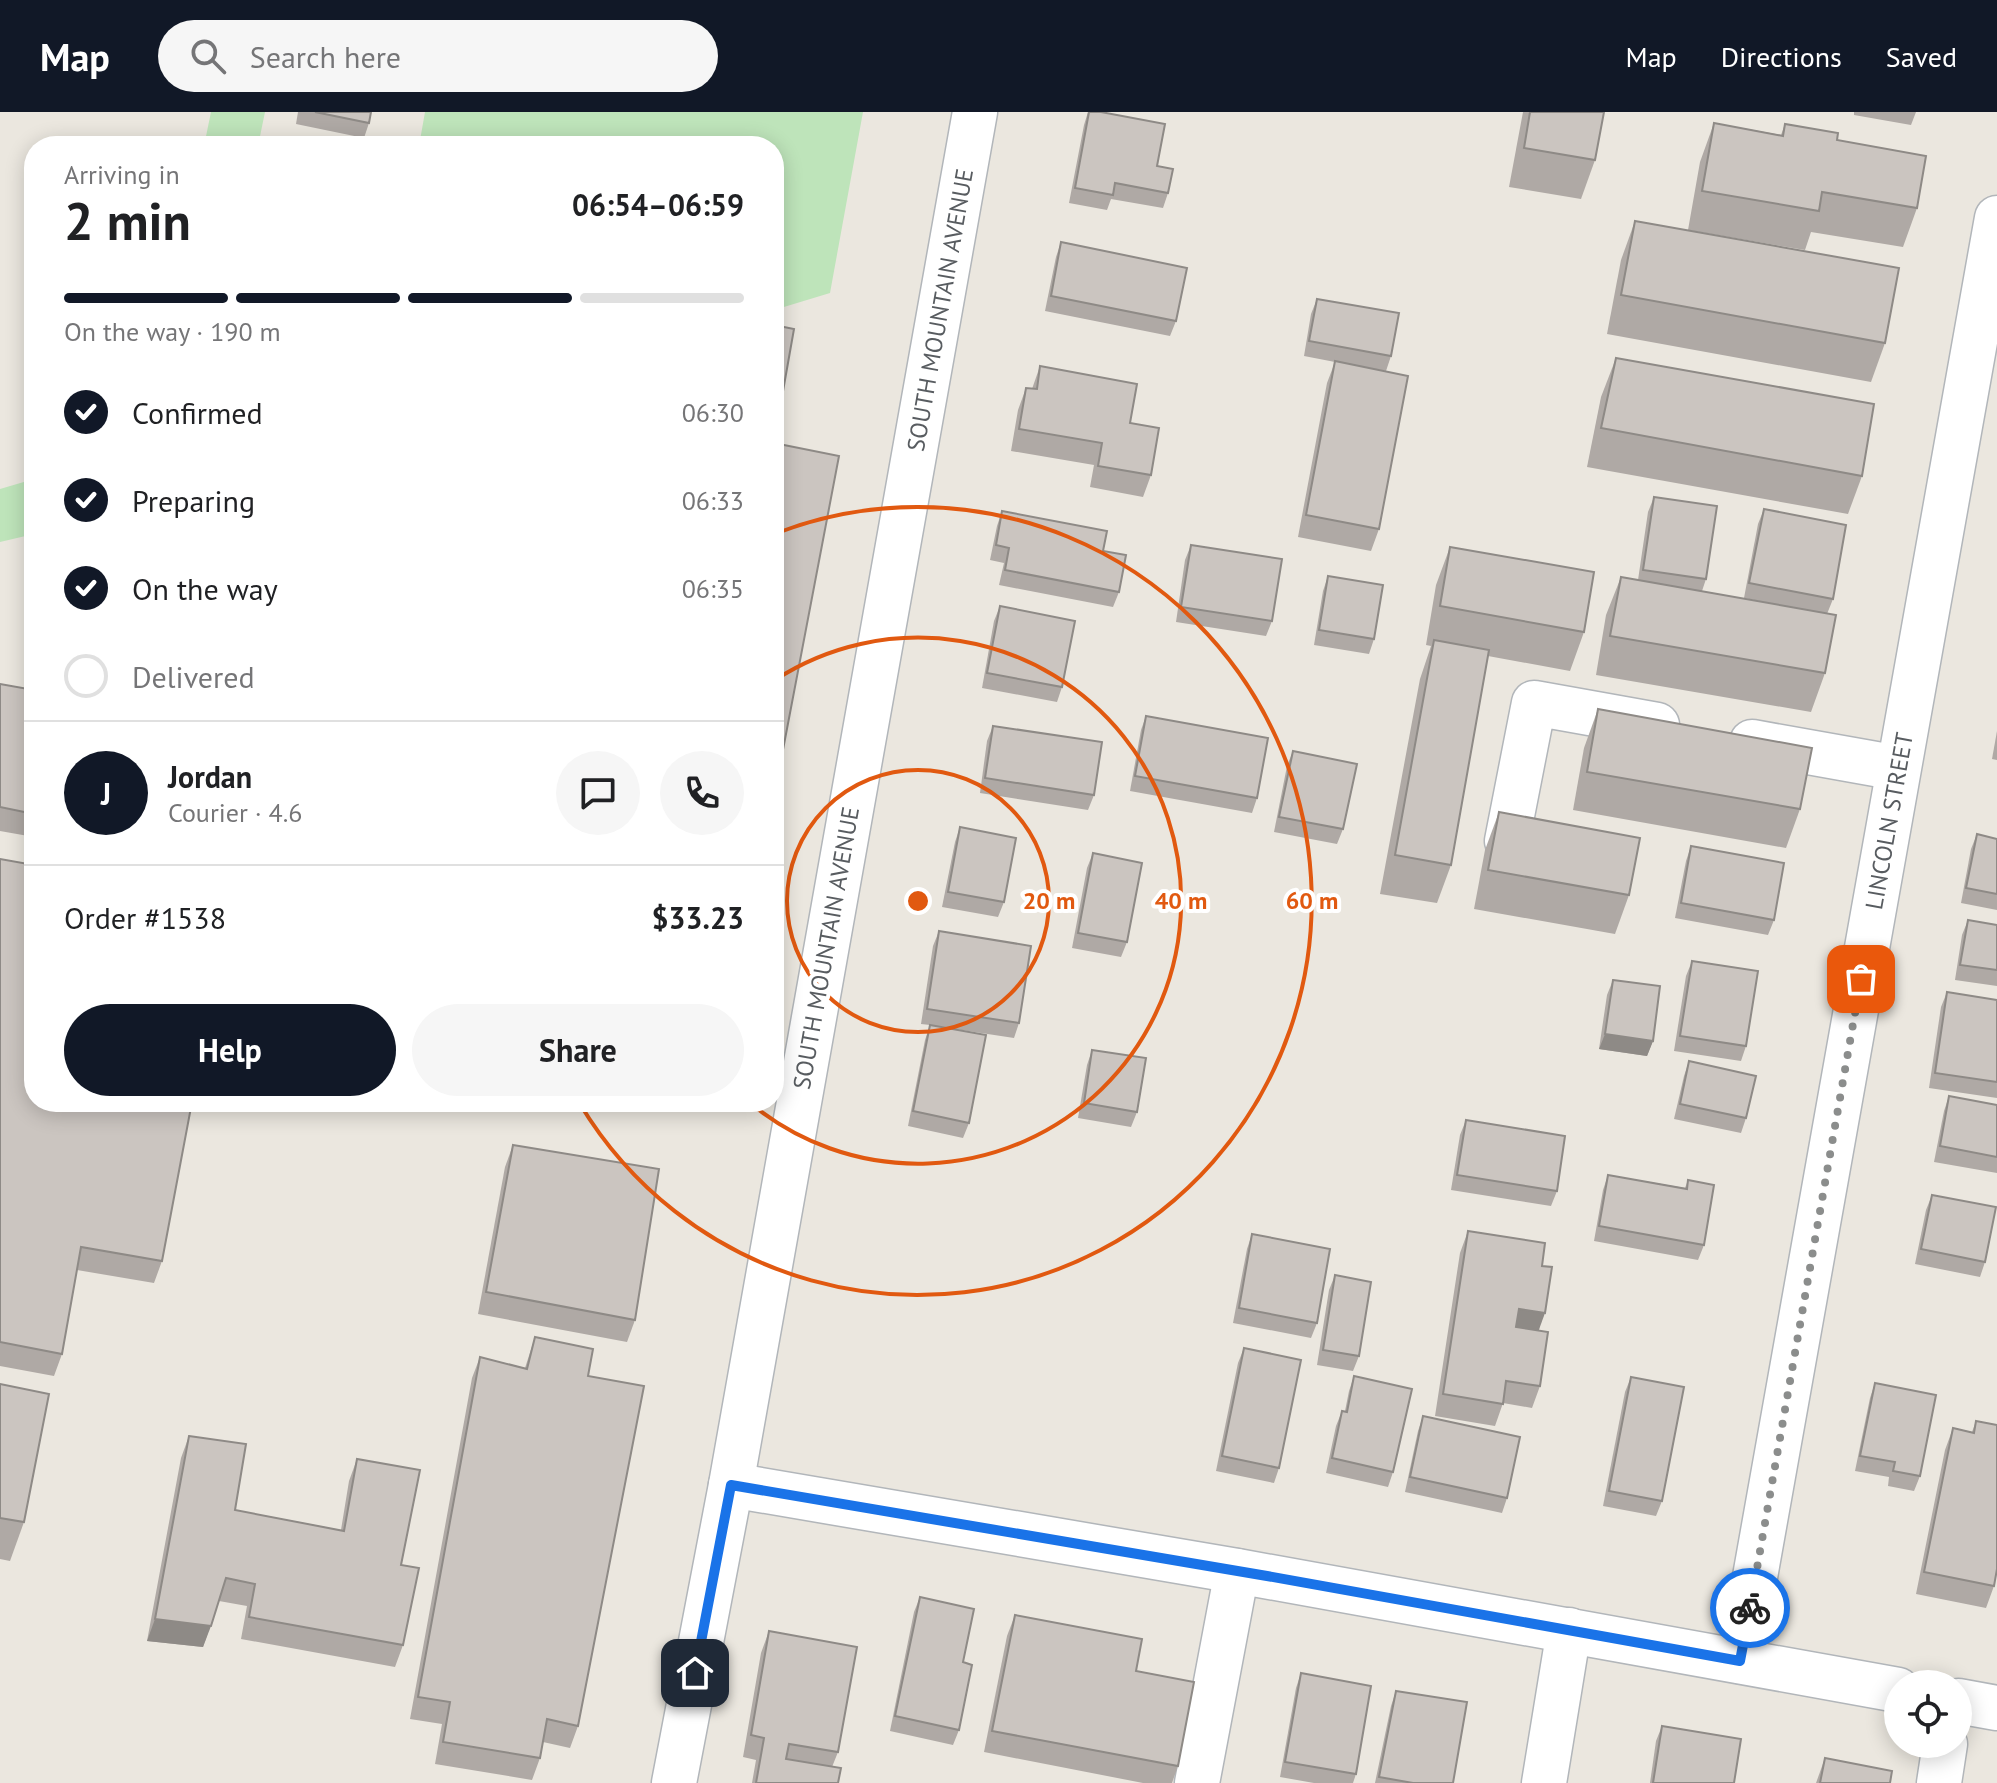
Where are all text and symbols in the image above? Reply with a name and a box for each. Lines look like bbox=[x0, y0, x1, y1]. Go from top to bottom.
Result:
search box bbox=[158, 20, 718, 92]
text: Map bbox=[40, 32, 110, 81]
icon: search bbox=[186, 34, 230, 78]
text: Search here bbox=[250, 37, 401, 76]
text: Map bbox=[1626, 38, 1677, 75]
text: Directions bbox=[1721, 38, 1842, 75]
text: Saved bbox=[1886, 38, 1957, 75]
text: Arriving in bbox=[64, 158, 180, 191]
street label: SOUTH MOUNTAIN AVENUE bbox=[900, 166, 980, 454]
text: 06:54–06:59 bbox=[572, 185, 744, 224]
text: 2 min bbox=[64, 187, 191, 254]
text: On the way · 190 m bbox=[64, 315, 281, 348]
icon: check bbox=[64, 390, 108, 434]
text: Confirmed bbox=[132, 393, 263, 432]
text: 06:30 bbox=[682, 396, 744, 429]
icon: check bbox=[64, 478, 108, 522]
text: Preparing bbox=[132, 481, 255, 520]
text: 06:33 bbox=[682, 484, 744, 517]
icon: check bbox=[64, 566, 108, 610]
text: On the way bbox=[132, 569, 278, 608]
text: 06:35 bbox=[682, 572, 744, 605]
text: Delivered bbox=[132, 657, 255, 696]
street label: LINCOLN STREET bbox=[1858, 730, 1920, 912]
button: chat bbox=[556, 751, 640, 835]
button: phone bbox=[660, 751, 744, 835]
text: Jordan bbox=[168, 757, 252, 796]
text: J bbox=[101, 774, 111, 813]
text: Courier · 4.6 bbox=[168, 796, 302, 829]
street label: SOUTH MOUNTAIN AVENUE bbox=[786, 804, 866, 1092]
text: 20 m bbox=[1023, 885, 1075, 916]
text: 40 m bbox=[1155, 885, 1207, 916]
text: 60 m bbox=[1286, 885, 1338, 916]
centre of rings bbox=[904, 887, 932, 915]
text: Order #1538 bbox=[64, 898, 226, 937]
text: $33.23 bbox=[652, 898, 744, 937]
pin bbox=[1827, 945, 1895, 1013]
icon: bag bbox=[1839, 957, 1883, 1001]
button: Help bbox=[64, 1004, 396, 1096]
button: Share bbox=[412, 1004, 744, 1096]
courier bbox=[1710, 1568, 1790, 1648]
icon: bike bbox=[1728, 1586, 1772, 1630]
pin bbox=[661, 1639, 729, 1707]
icon: home bbox=[673, 1651, 717, 1695]
map controls bbox=[1884, 1670, 1972, 1758]
button: locate bbox=[1884, 1670, 1972, 1758]

